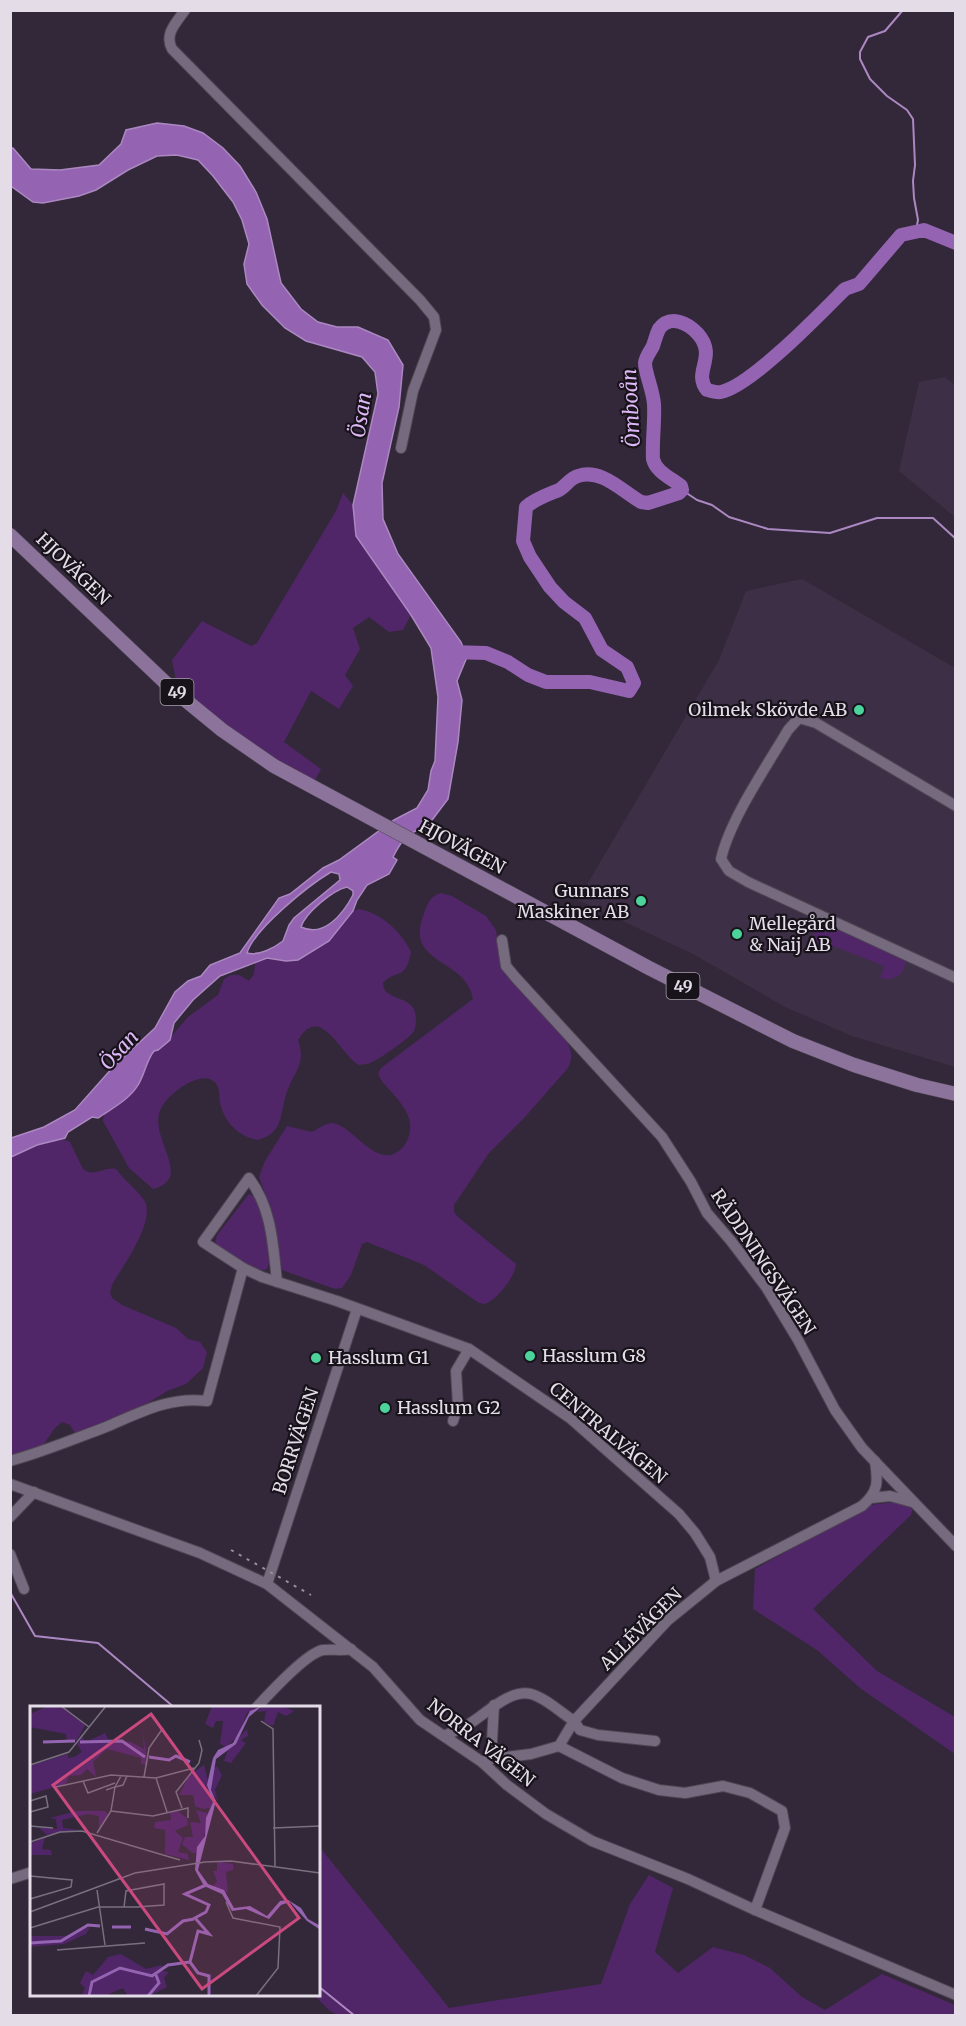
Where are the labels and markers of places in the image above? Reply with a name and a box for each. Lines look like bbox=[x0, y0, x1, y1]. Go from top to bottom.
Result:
place label: Oilmek Skövde AB bbox=[688, 698, 847, 721]
marker: Oilmek Skövde AB bbox=[852, 703, 866, 717]
place label: Gunnars Maskiner AB bbox=[517, 879, 629, 923]
marker: Gunnars Maskiner AB bbox=[634, 894, 648, 908]
place label: Mellegård & Naij AB bbox=[749, 912, 836, 956]
marker: Mellegård & Naij AB bbox=[730, 927, 744, 941]
place label: Hasslum G8 bbox=[542, 1344, 646, 1367]
place label: Hasslum G1 bbox=[328, 1346, 429, 1369]
marker: Hasslum G8 bbox=[523, 1349, 537, 1363]
marker: Hasslum G1 bbox=[309, 1351, 323, 1365]
place label: Hasslum G2 bbox=[397, 1396, 501, 1419]
marker: Hasslum G2 bbox=[378, 1401, 392, 1415]

